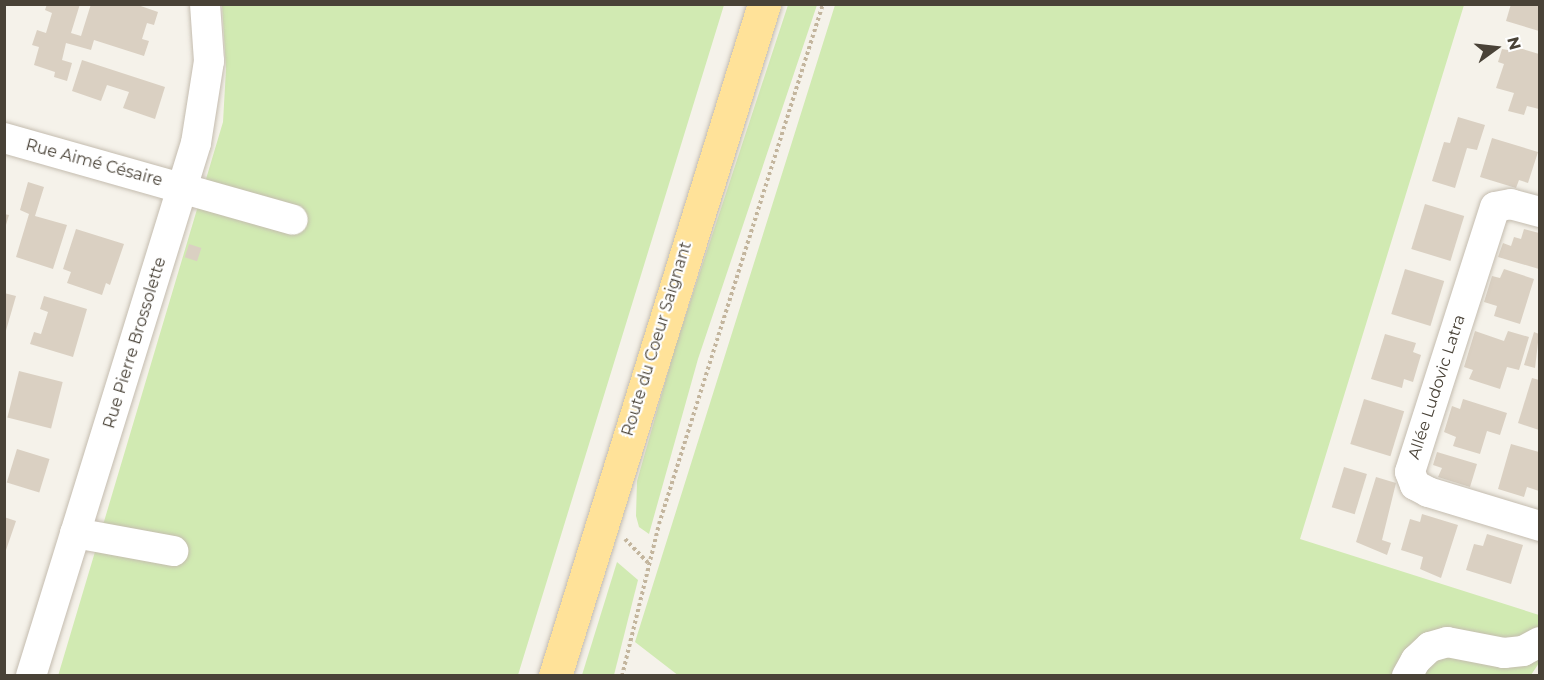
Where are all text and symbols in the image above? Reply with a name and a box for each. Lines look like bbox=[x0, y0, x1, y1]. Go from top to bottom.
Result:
north arrow bbox=[1466, 18, 1526, 78]
text: N bbox=[1503, 35, 1525, 52]
street label: Rue Aimé Césaire bbox=[23, 135, 165, 191]
street label: Route du Coeur Saignant bbox=[618, 239, 696, 439]
street label: Rue Pierre Brossolette bbox=[100, 255, 170, 431]
street label: Allée Ludovic Latra bbox=[1405, 312, 1469, 462]

